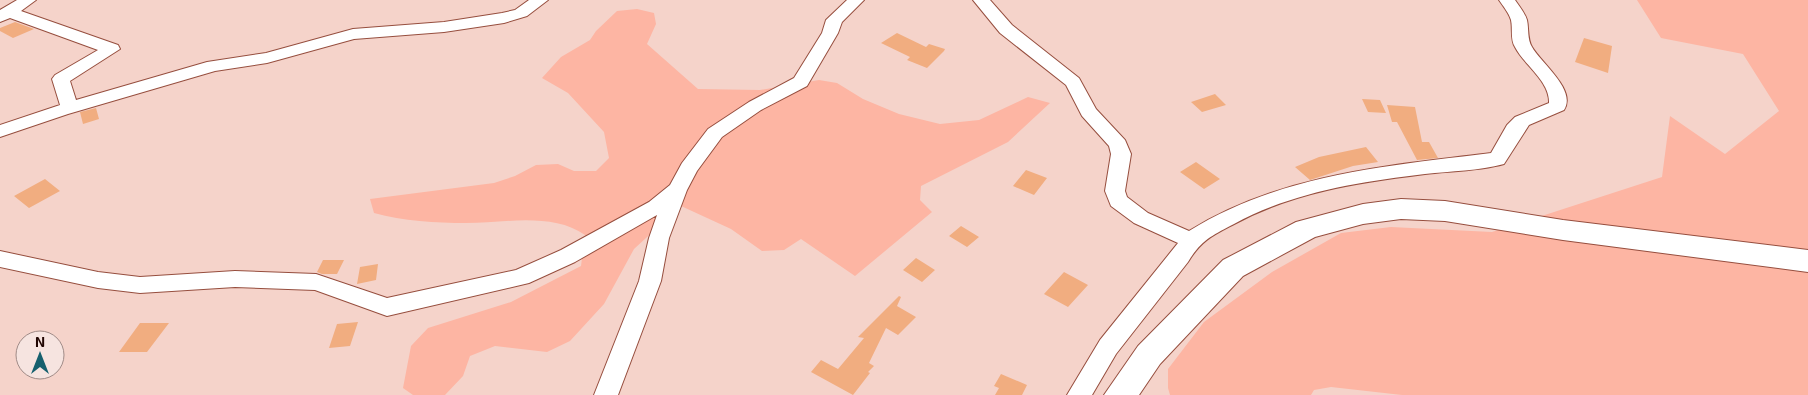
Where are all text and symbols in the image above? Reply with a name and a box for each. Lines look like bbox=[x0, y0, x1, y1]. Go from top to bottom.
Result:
north arrow bbox=[15, 330, 65, 380]
text: N bbox=[35, 333, 45, 350]

